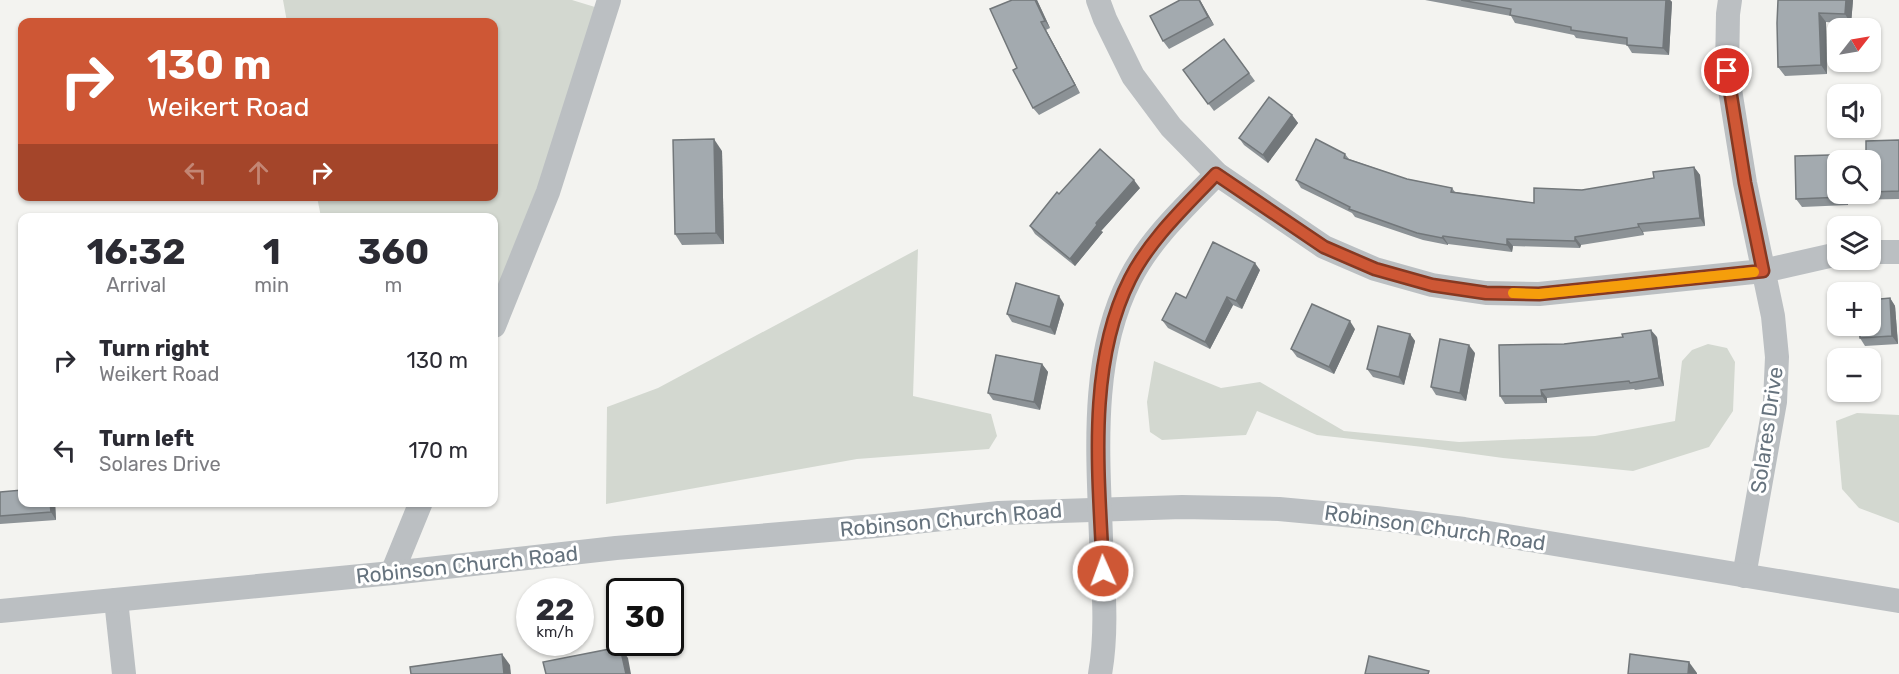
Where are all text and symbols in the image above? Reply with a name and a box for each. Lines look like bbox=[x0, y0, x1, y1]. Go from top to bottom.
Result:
north arrow bbox=[1827, 18, 1881, 72]
map controls bbox=[1827, 18, 1881, 402]
text: 130 m bbox=[147, 40, 272, 90]
icon: right bbox=[48, 42, 126, 120]
pin bbox=[1701, 45, 1752, 96]
icon: arrive bbox=[1710, 54, 1743, 87]
button: sound bbox=[1827, 84, 1881, 138]
text: Weikert Road bbox=[147, 91, 310, 123]
button: search bbox=[1827, 150, 1881, 204]
icon: left bbox=[179, 156, 212, 189]
icon: ahead bbox=[242, 156, 275, 189]
icon: right bbox=[305, 156, 338, 189]
button: layers bbox=[1827, 216, 1881, 270]
text: 16:32 bbox=[87, 230, 186, 273]
text: 1 bbox=[263, 230, 281, 273]
text: 360 bbox=[358, 230, 429, 273]
text: Arrival bbox=[106, 273, 166, 297]
text: min bbox=[254, 273, 289, 297]
text: m bbox=[385, 273, 402, 297]
button: + bbox=[1827, 282, 1881, 336]
text: Turn right bbox=[99, 335, 209, 362]
icon: right bbox=[48, 344, 81, 377]
text: 130 m bbox=[406, 347, 468, 374]
button: − bbox=[1827, 348, 1881, 402]
text: Weikert Road bbox=[99, 362, 219, 386]
street label: Solares Drive bbox=[1745, 365, 1788, 495]
text: Turn left bbox=[99, 425, 194, 452]
icon: left bbox=[48, 434, 81, 467]
text: 170 m bbox=[408, 437, 468, 464]
text: Solares Drive bbox=[99, 452, 221, 476]
street label: Robinson Church Road bbox=[839, 497, 1063, 542]
street label: Robinson Church Road bbox=[1323, 500, 1547, 555]
position arrow bbox=[1071, 539, 1135, 603]
street label: Robinson Church Road bbox=[355, 540, 579, 589]
speed limit sign: 30 bbox=[606, 578, 684, 656]
text: 22 bbox=[536, 592, 575, 628]
text: km/h bbox=[536, 623, 574, 641]

